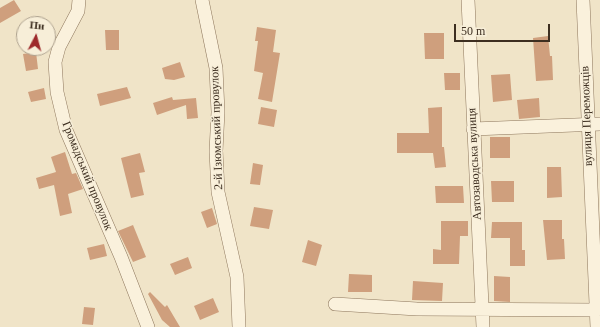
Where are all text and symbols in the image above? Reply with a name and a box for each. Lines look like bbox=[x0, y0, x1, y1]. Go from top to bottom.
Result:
north arrow bbox=[16, 16, 56, 56]
scale bar bbox=[456, 16, 552, 42]
text: Пн bbox=[29, 18, 45, 32]
text: 50 m bbox=[461, 24, 485, 38]
street label: 2-й Ізюмський провулок bbox=[208, 66, 226, 190]
street label: вулиця Переможців bbox=[578, 66, 596, 166]
street label: Автозаводська вулиця bbox=[465, 108, 485, 220]
street label: Громадський провулок bbox=[59, 119, 115, 233]

